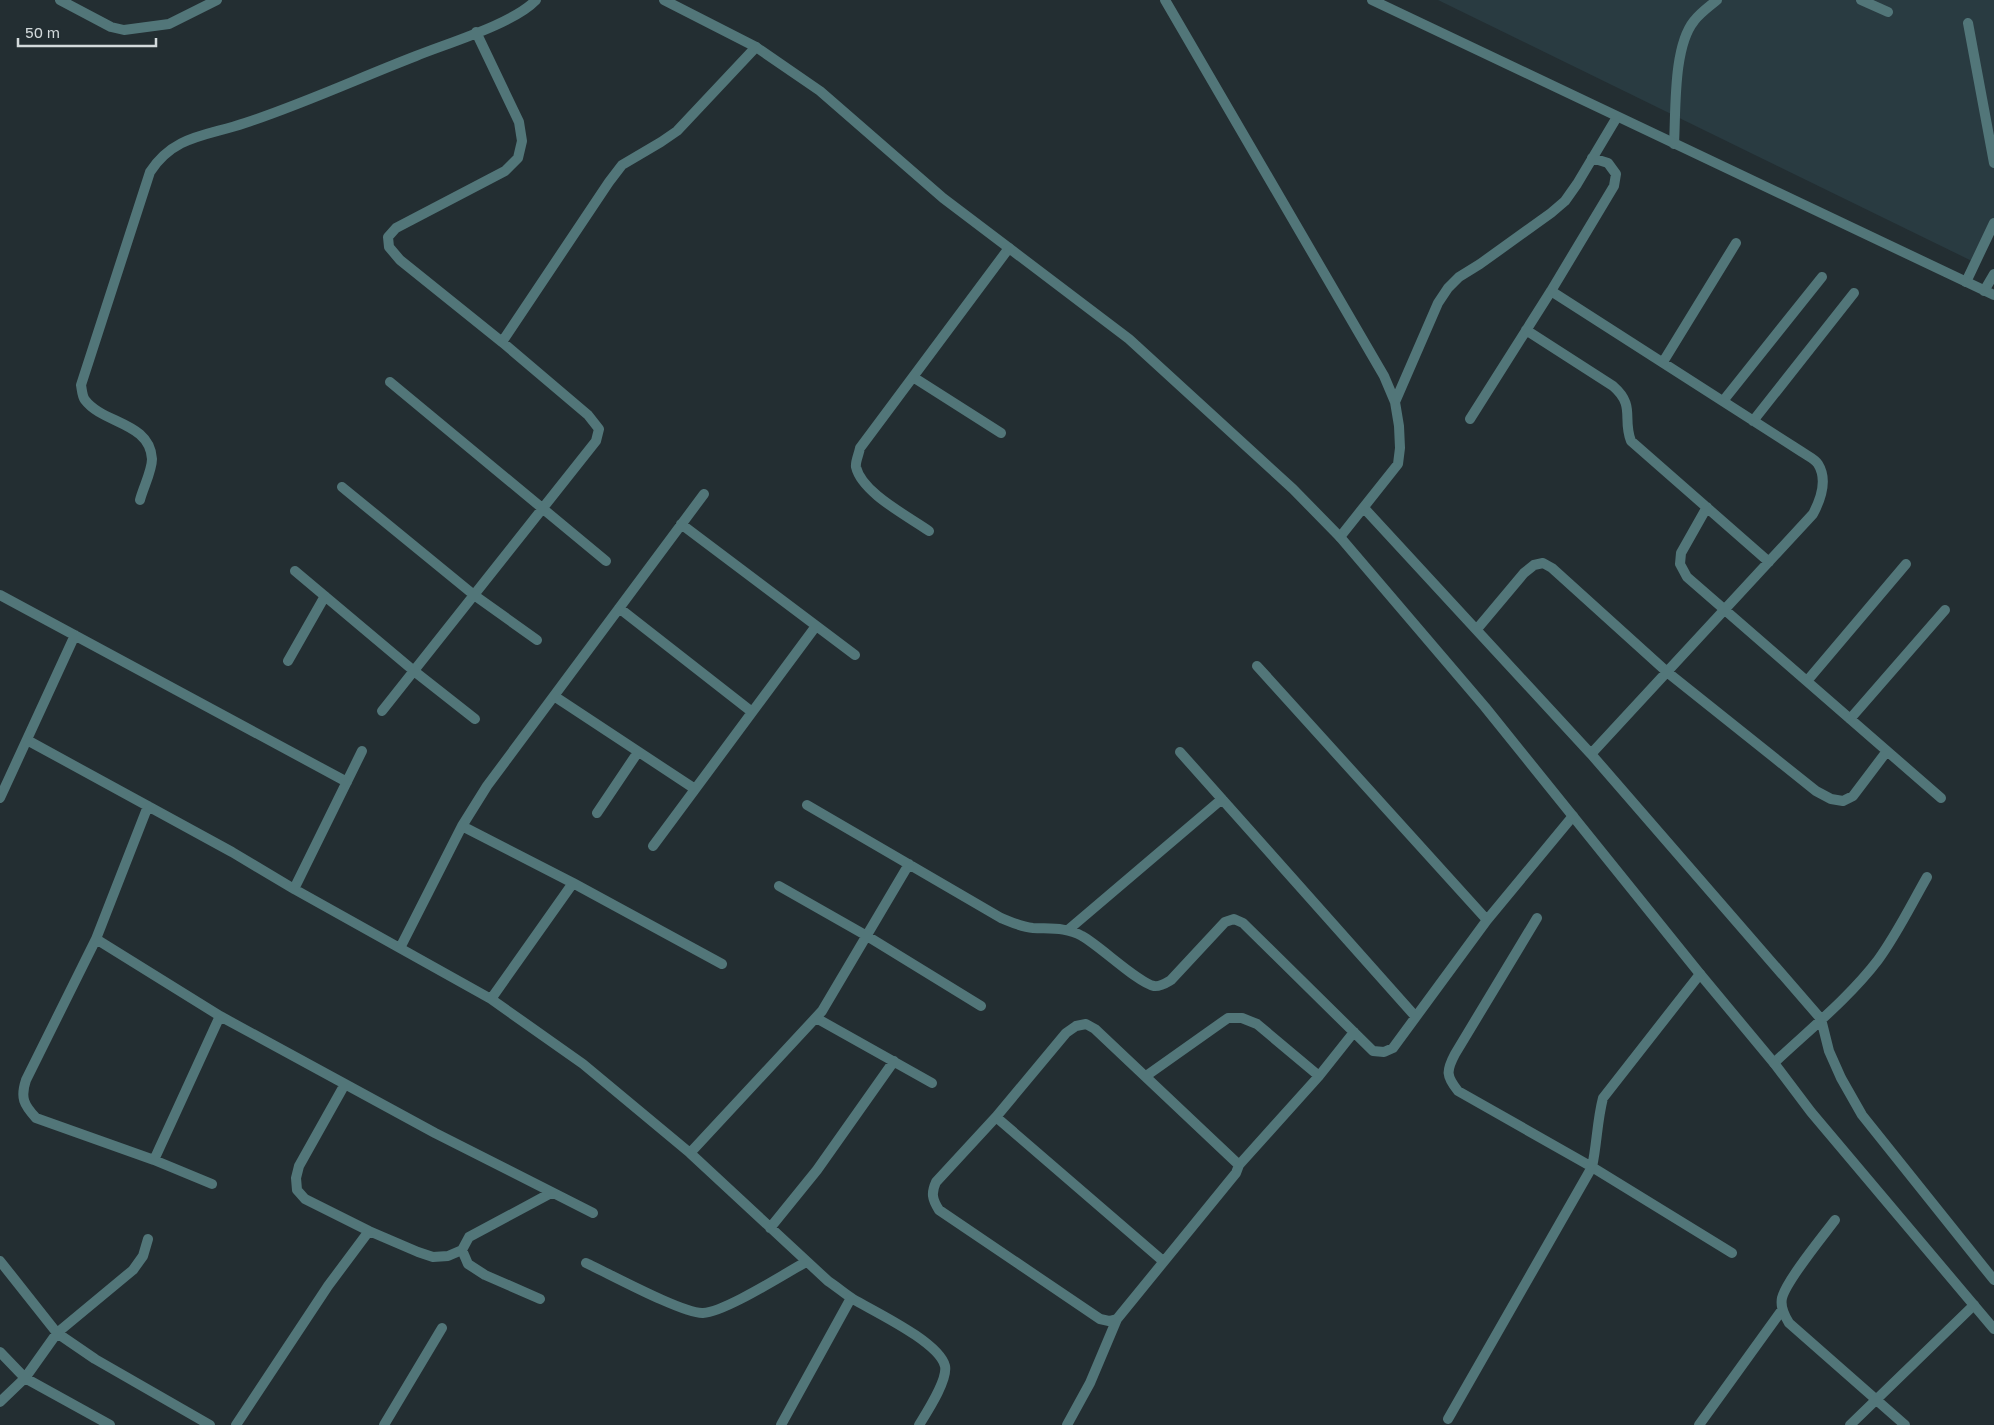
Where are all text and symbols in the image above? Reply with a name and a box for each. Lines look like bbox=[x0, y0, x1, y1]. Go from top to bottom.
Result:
scale bar bbox=[18, 15, 155, 47]
text: 50 m bbox=[25, 23, 60, 41]

